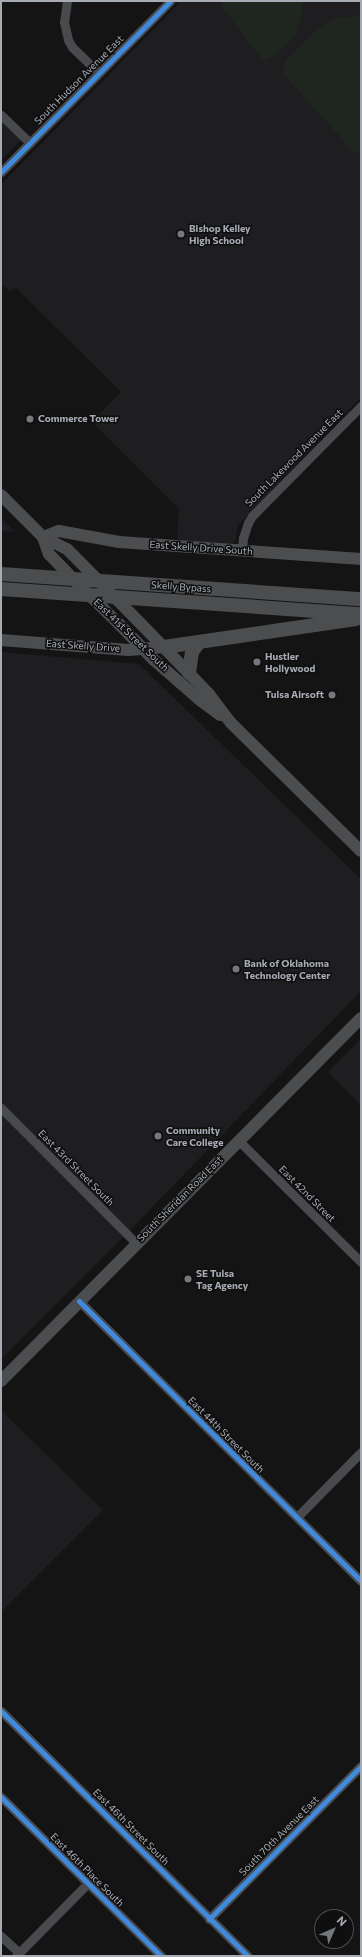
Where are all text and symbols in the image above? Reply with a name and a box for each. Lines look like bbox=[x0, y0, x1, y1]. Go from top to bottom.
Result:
street label: South Hudson Avenue East bbox=[32, 33, 126, 127]
place label: Bishop Kelley High School bbox=[189, 222, 251, 246]
marker: Bishop Kelley High School bbox=[176, 229, 186, 239]
street label: South Lakewood Avenue East bbox=[243, 407, 345, 509]
place label: Commerce Tower bbox=[38, 413, 118, 425]
marker: Commerce Tower bbox=[25, 414, 35, 424]
street label: East Skelly Drive South bbox=[149, 538, 253, 558]
street label: Skelly Bypass bbox=[151, 579, 211, 595]
street label: East 41st Street South bbox=[91, 596, 171, 674]
street label: East Skelly Drive bbox=[45, 637, 121, 655]
place label: Hustler Hollywood bbox=[265, 650, 315, 674]
marker: Hustler Hollywood bbox=[252, 657, 262, 667]
place label: Tulsa Airsoft bbox=[265, 689, 324, 701]
marker: Tulsa Airsoft bbox=[327, 690, 337, 700]
place label: Bank of Oklahoma Technology Center bbox=[244, 957, 330, 980]
marker: Bank of Oklahoma Technology Center bbox=[231, 964, 241, 974]
place label: Community Care College bbox=[166, 1124, 223, 1148]
street label: East 43rd Street South bbox=[36, 1128, 116, 1208]
marker: Community Care College bbox=[153, 1131, 163, 1141]
street label: South Sheridan Road East bbox=[135, 1154, 225, 1244]
street label: East 42nd Street bbox=[276, 1163, 338, 1225]
place label: SE Tulsa Tag Agency bbox=[196, 1267, 248, 1290]
marker: SE Tulsa Tag Agency bbox=[183, 1274, 193, 1284]
street label: East 44th Street South bbox=[185, 1394, 267, 1476]
street label: East 46th Street South bbox=[90, 1786, 172, 1868]
street label: South 70th Avenue East bbox=[237, 1794, 321, 1878]
street label: East 46th Place South bbox=[48, 1831, 126, 1909]
north arrow bbox=[314, 1909, 354, 1949]
text: N bbox=[335, 1913, 350, 1928]

